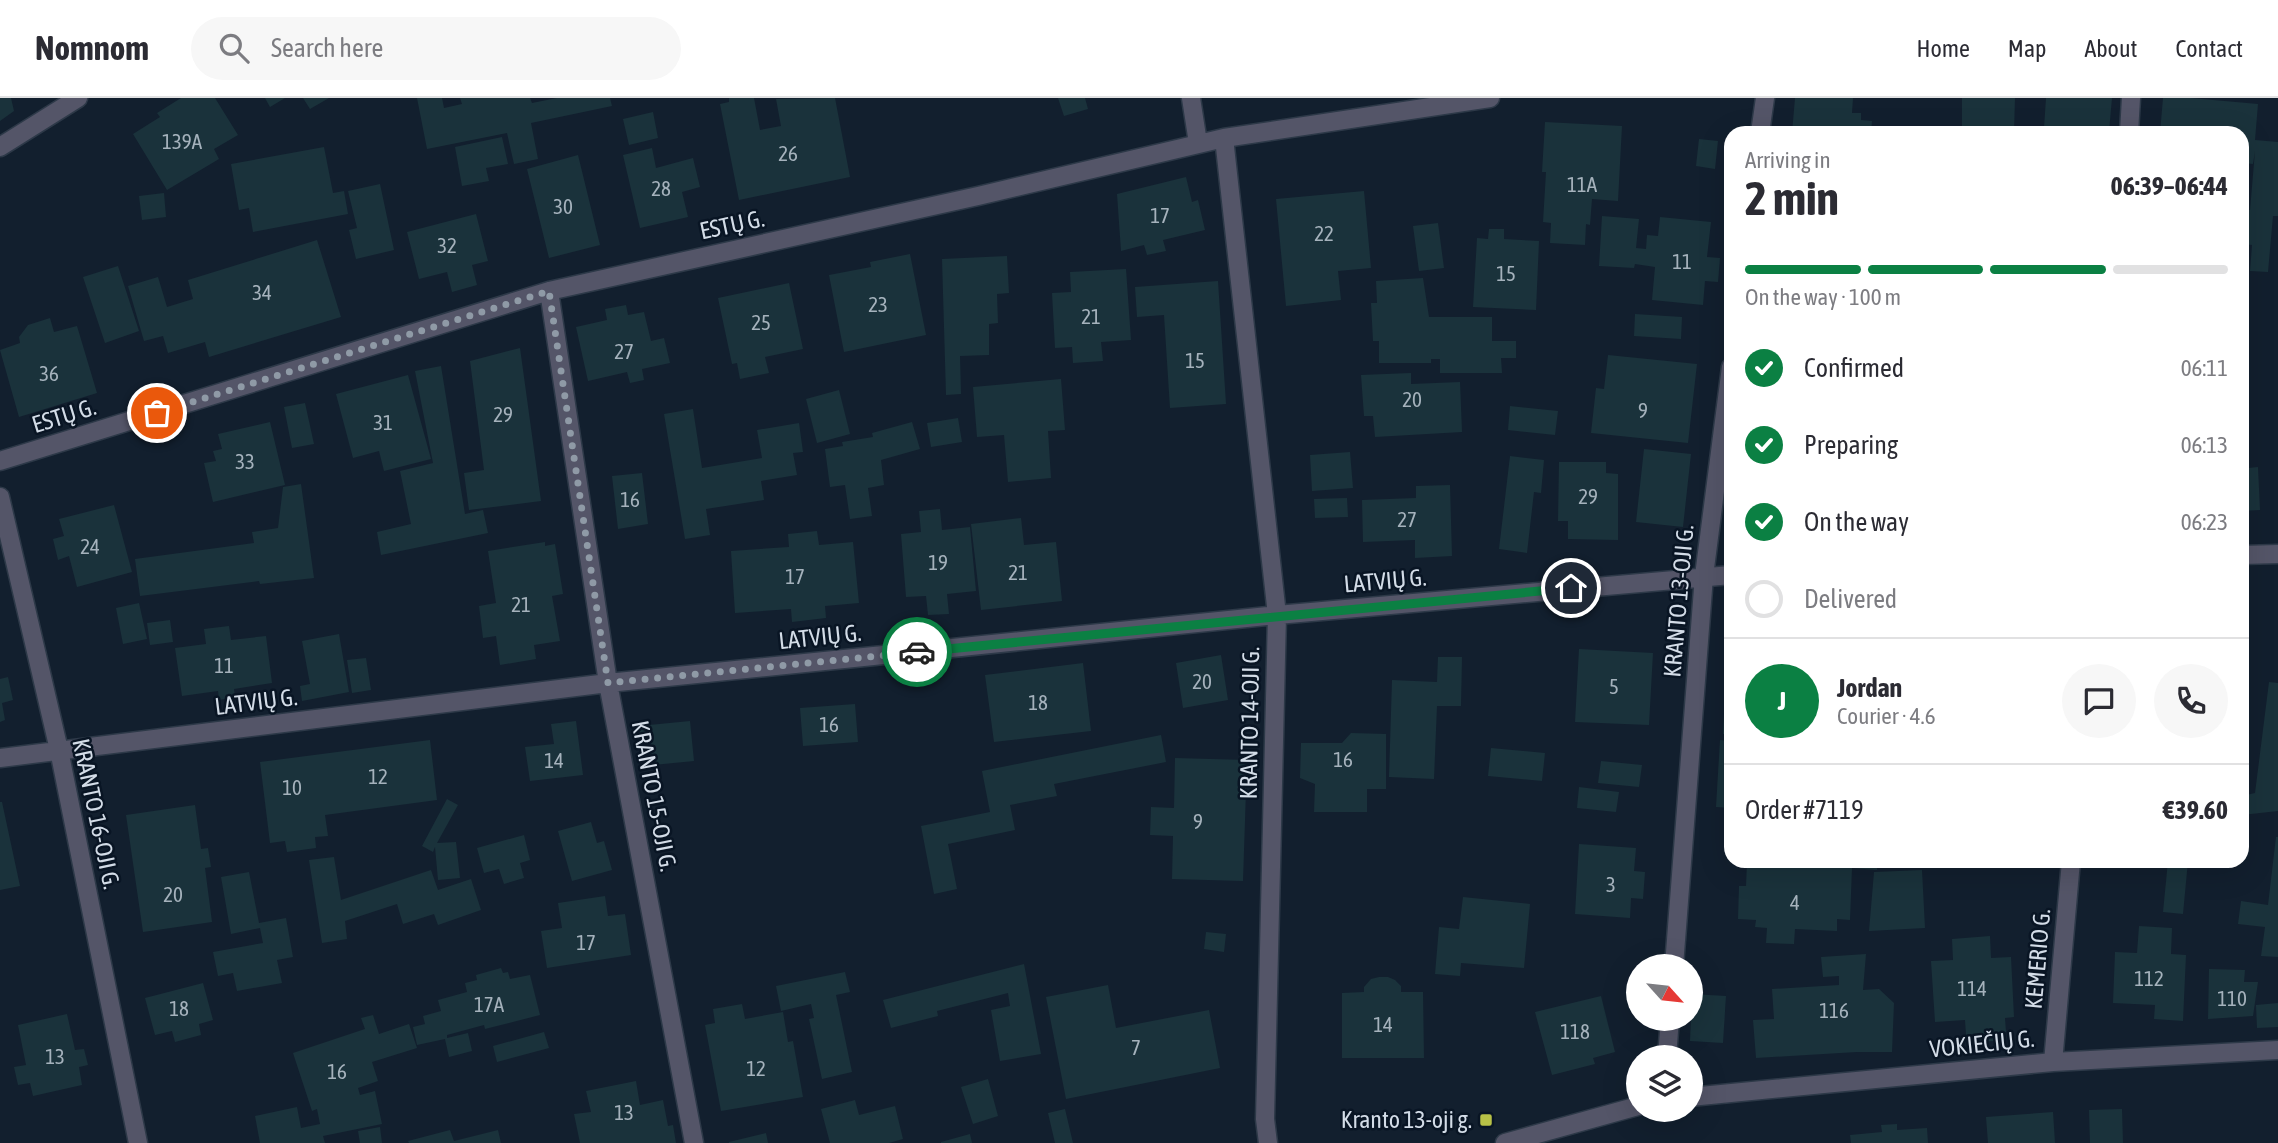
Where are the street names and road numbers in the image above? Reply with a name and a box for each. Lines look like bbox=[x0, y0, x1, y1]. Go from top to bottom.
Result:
street label: ESTŲ G. bbox=[697, 205, 767, 245]
street label: ESTŲ G. bbox=[29, 393, 99, 438]
street label: KRANTO 13-OJI G. bbox=[1658, 524, 1699, 678]
street label: LATVIŲ G. bbox=[1342, 563, 1427, 598]
street label: LATVIŲ G. bbox=[777, 619, 863, 654]
street label: KRANTO 14-OJI G. bbox=[1235, 646, 1264, 800]
street label: LATVIŲ G. bbox=[213, 683, 299, 720]
street label: KRANTO 15-OJI G. bbox=[627, 718, 682, 874]
street label: KRANTO 16-OJI G. bbox=[67, 736, 126, 892]
street label: KEMERIO G. bbox=[2020, 908, 2055, 1010]
street label: VOKIEČIŲ G. bbox=[1928, 1025, 2036, 1062]

